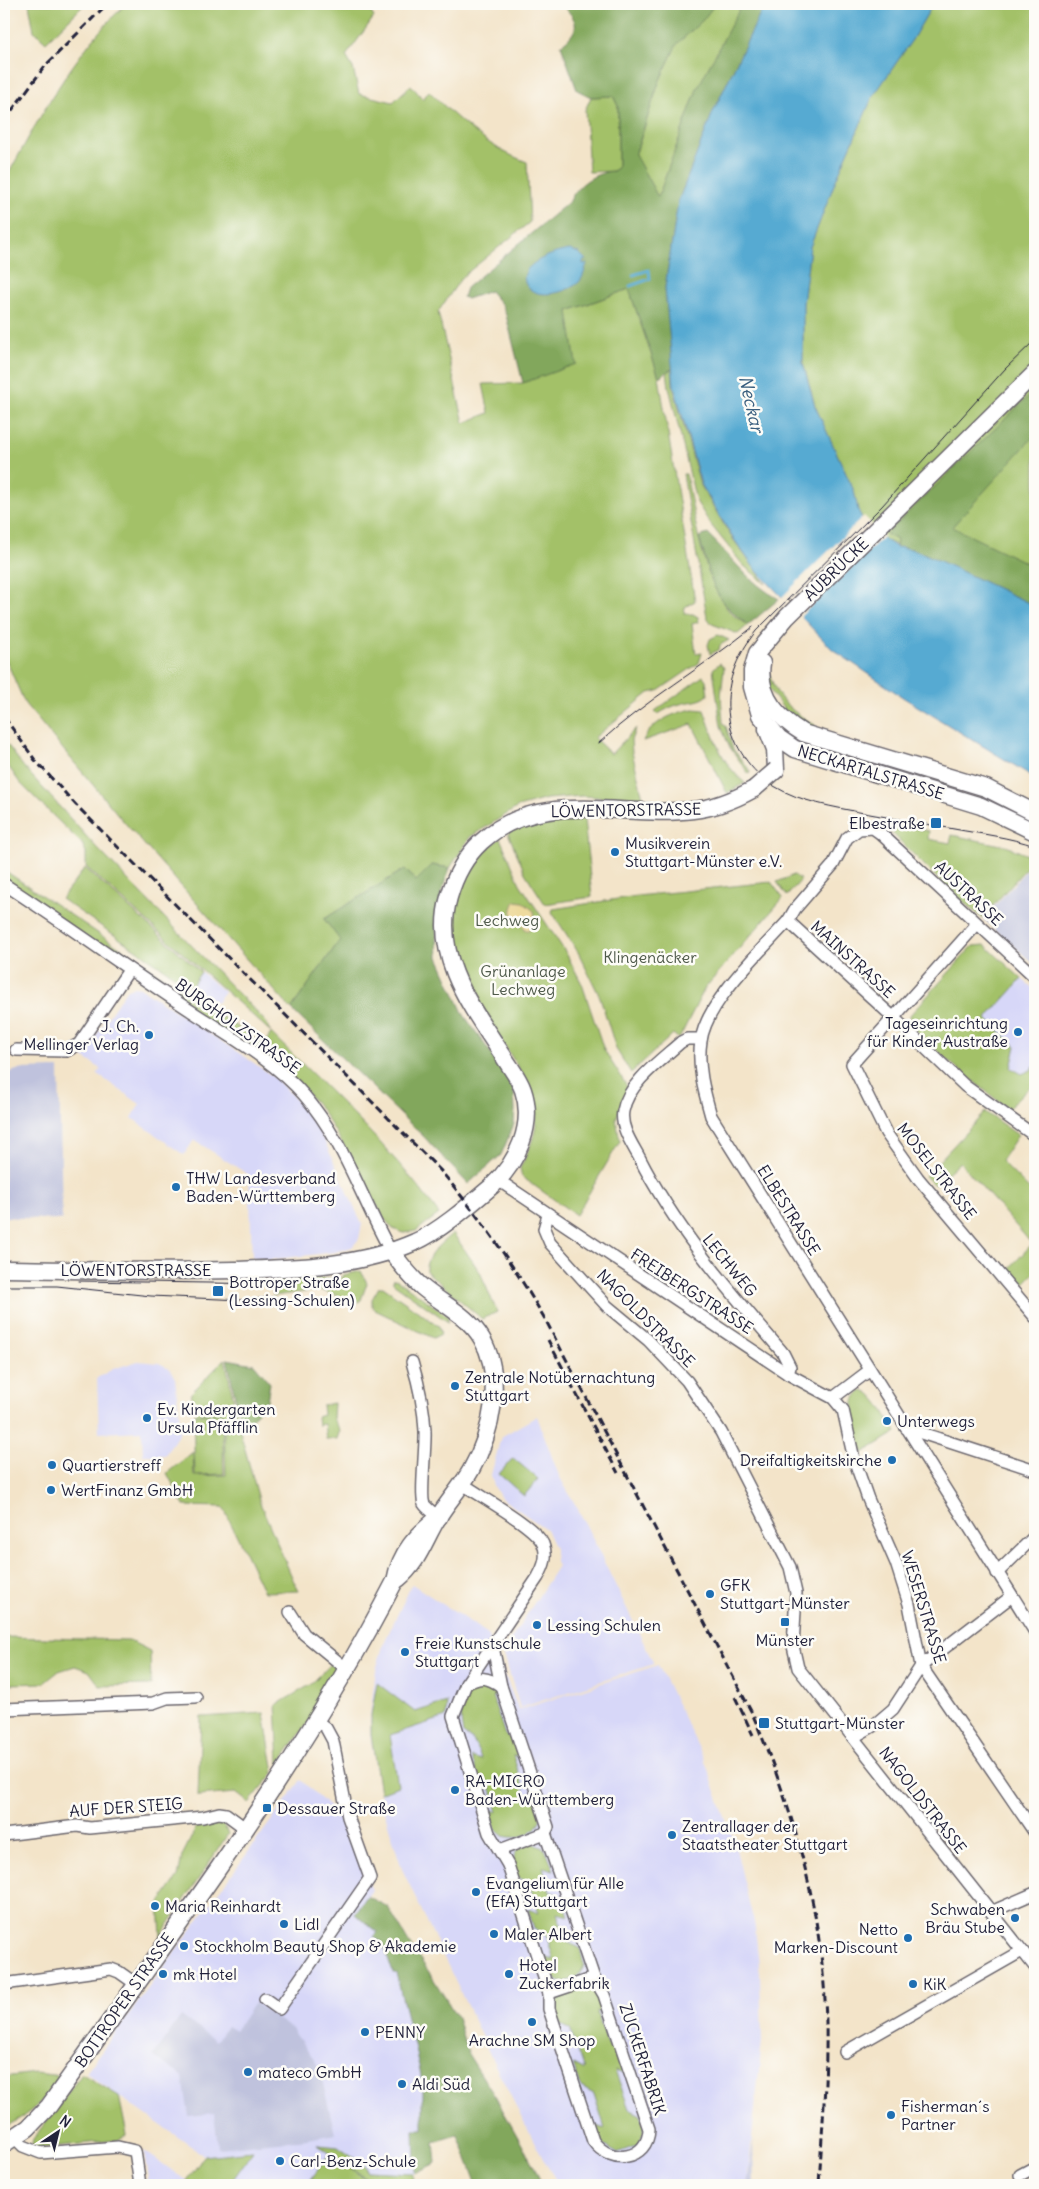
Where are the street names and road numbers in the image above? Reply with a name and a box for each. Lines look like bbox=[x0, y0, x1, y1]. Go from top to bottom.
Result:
street label: AUBRÜCKE bbox=[799, 533, 873, 605]
street label: NECKARTALSTRASSE bbox=[795, 740, 947, 804]
street label: LÖWENTORSTRASSE bbox=[550, 799, 702, 821]
street label: AUSTRASSE bbox=[931, 856, 1007, 930]
street label: MAINSTRASSE bbox=[807, 916, 899, 1002]
street label: BURGHOLZSTRASSE bbox=[172, 974, 304, 1078]
street label: MOSELSTRASSE bbox=[893, 1119, 981, 1223]
street label: ELBESTRASSE bbox=[753, 1161, 825, 1259]
street label: LECHWEG bbox=[699, 1230, 761, 1300]
street label: FREIBERGSTRASSE bbox=[627, 1244, 757, 1338]
street label: LÖWENTORSTRASSE bbox=[61, 1260, 211, 1280]
street label: NAGOLDSTRASSE bbox=[593, 1265, 699, 1371]
street label: WESERSTRASSE bbox=[897, 1548, 951, 1666]
street label: NAGOLDSTRASSE bbox=[875, 1743, 971, 1857]
street label: AUF DER STEIG bbox=[69, 1793, 183, 1821]
street label: BOTTROPER STRASSE bbox=[70, 1929, 178, 2071]
street label: ZUCKERFABRIK bbox=[616, 2001, 670, 2117]

